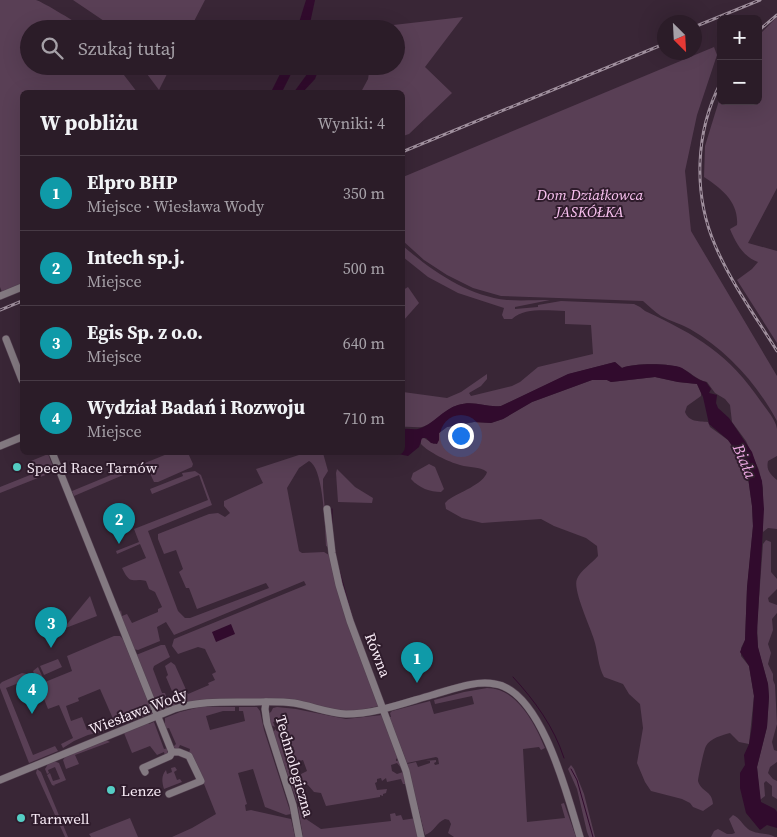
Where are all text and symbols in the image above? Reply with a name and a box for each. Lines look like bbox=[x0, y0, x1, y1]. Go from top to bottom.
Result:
north arrow bbox=[657, 15, 702, 60]
map controls bbox=[717, 15, 762, 105]
button: + bbox=[717, 15, 762, 60]
search box bbox=[20, 20, 405, 75]
icon: search bbox=[38, 34, 66, 62]
text: Szukaj tutaj bbox=[78, 35, 176, 61]
button: − bbox=[717, 60, 762, 105]
text: W pobliżu bbox=[40, 108, 138, 137]
text: Wyniki: 4 bbox=[318, 112, 385, 134]
text: Elpro BHP bbox=[87, 169, 177, 195]
text: 1 bbox=[52, 182, 60, 204]
text: 350 m bbox=[343, 182, 385, 204]
park label: Dom Działkowca JASKÓŁKA bbox=[536, 184, 644, 222]
text: Miejsce · Wiesława Wody bbox=[87, 195, 264, 217]
text: Intech sp.j. bbox=[87, 244, 185, 270]
text: 2 bbox=[52, 257, 60, 279]
text: 500 m bbox=[343, 257, 385, 279]
text: Miejsce bbox=[87, 270, 142, 292]
text: Egis Sp. z o.o. bbox=[87, 319, 203, 345]
text: 3 bbox=[52, 332, 60, 354]
text: 640 m bbox=[343, 332, 385, 354]
text: Miejsce bbox=[87, 345, 142, 367]
text: Wydział Badań i Rozwoju bbox=[87, 394, 305, 420]
text: 4 bbox=[52, 407, 60, 429]
text: 710 m bbox=[343, 407, 385, 429]
text: Miejsce bbox=[87, 420, 142, 442]
your location bbox=[448, 423, 474, 449]
water label: Biała bbox=[727, 439, 762, 482]
place label: Speed Race Tarnów bbox=[27, 457, 158, 478]
marker: Speed Race Tarnów bbox=[11, 461, 23, 473]
pin: 2 bbox=[103, 503, 135, 544]
pin: 3 bbox=[35, 607, 67, 648]
street label: Równa bbox=[360, 630, 396, 681]
pin: 1 bbox=[401, 642, 433, 683]
pin: 4 bbox=[16, 673, 48, 714]
street label: Wiesława Wody bbox=[86, 682, 191, 739]
street label: Technologiczna bbox=[270, 713, 320, 820]
place label: Lenze bbox=[121, 780, 162, 801]
marker: Lenze bbox=[105, 784, 117, 796]
place label: Tarnwell bbox=[31, 808, 90, 829]
marker: Tarnwell bbox=[15, 812, 27, 824]

